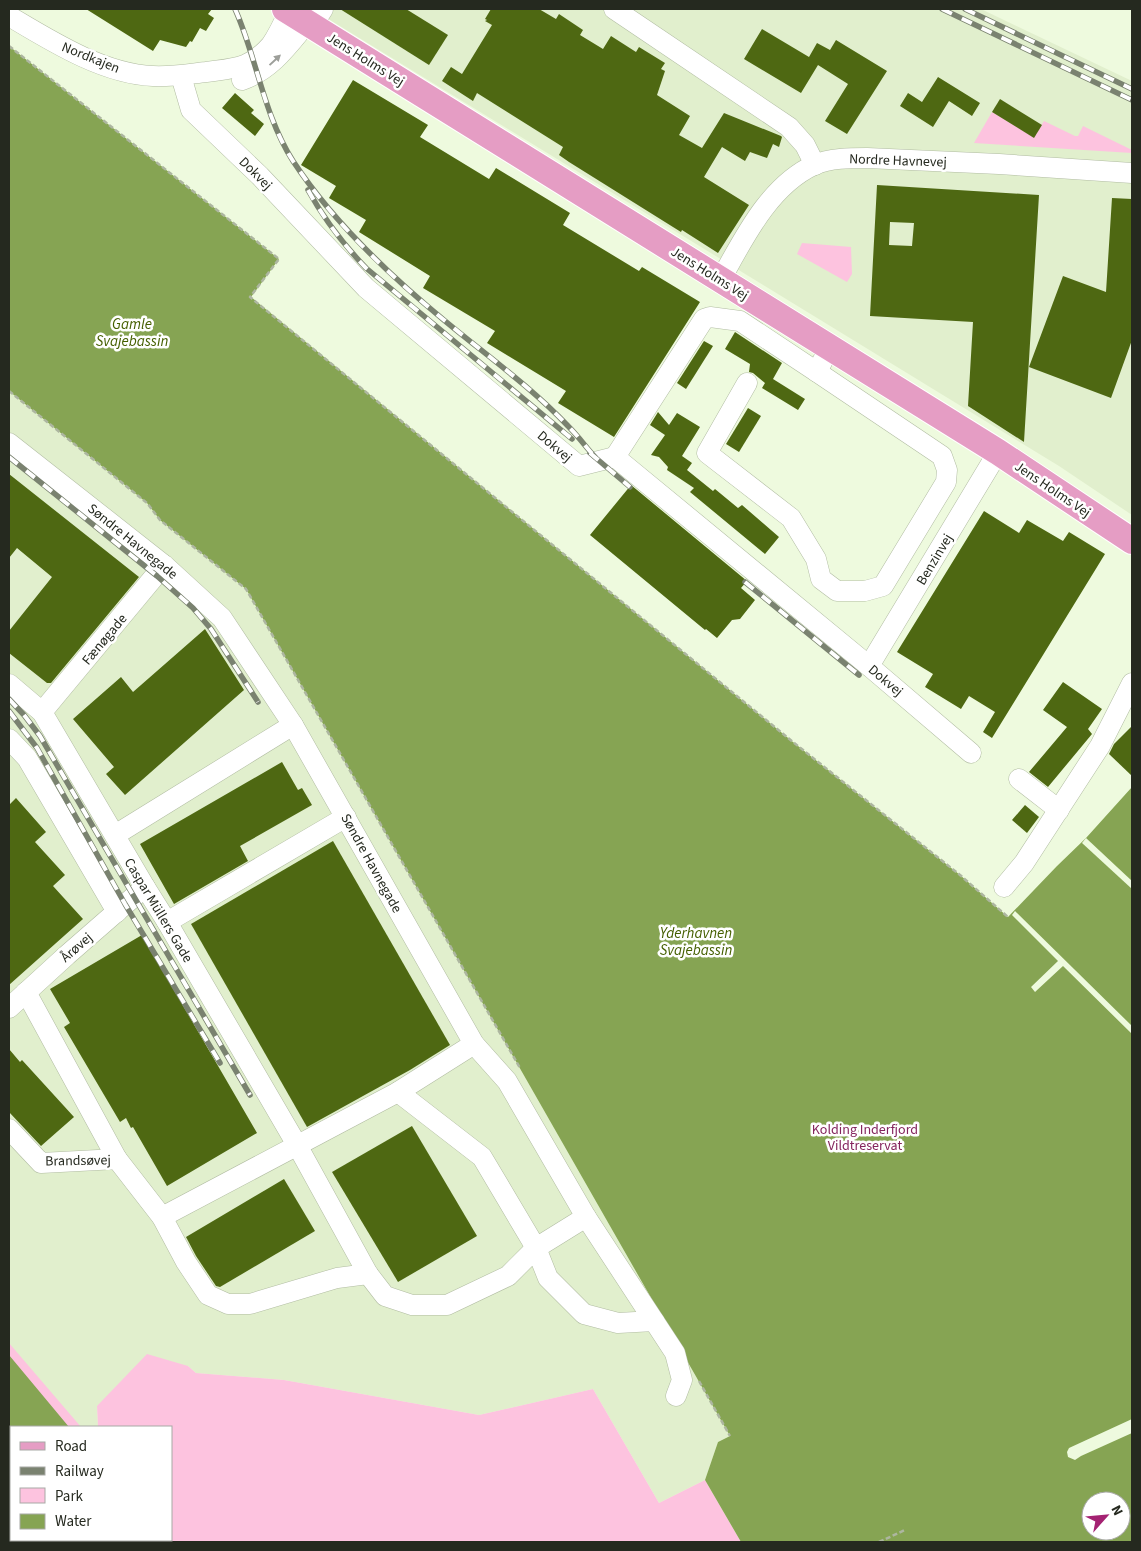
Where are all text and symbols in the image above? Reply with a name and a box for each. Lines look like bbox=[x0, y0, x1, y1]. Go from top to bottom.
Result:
street label: Jens Holms Vej bbox=[323, 28, 408, 92]
street label: Nordkajen bbox=[59, 37, 123, 79]
one-way arrow bbox=[268, 54, 280, 66]
street label: Nordre Havnevej bbox=[849, 149, 947, 173]
street label: Dokvej bbox=[234, 152, 277, 195]
street label: Jens Holms Vej bbox=[667, 242, 752, 306]
water label: Gamle Svajebassin bbox=[96, 314, 168, 352]
street label: Dokvej bbox=[533, 426, 576, 467]
street label: Jens Holms Vej bbox=[1010, 457, 1094, 523]
street label: Søndre Havnegade bbox=[83, 499, 182, 584]
street label: Benzinvej bbox=[912, 530, 958, 589]
street label: Fænøgade bbox=[77, 610, 132, 670]
street label: Dokvej bbox=[864, 660, 907, 701]
street label: Søndre Havnegade bbox=[336, 810, 407, 917]
street label: Caspar Müllers Gade bbox=[119, 854, 197, 967]
water label: Yderhavnen Svajebassin bbox=[660, 923, 732, 961]
street label: Årøvej bbox=[56, 928, 97, 967]
park label: Kolding Inderfjord Vildtreservat bbox=[812, 1120, 918, 1156]
street label: Brandsøvej bbox=[45, 1150, 111, 1172]
legend bbox=[10, 1426, 172, 1541]
text: Road bbox=[55, 1436, 87, 1457]
text: Railway bbox=[55, 1461, 104, 1482]
text: Park bbox=[55, 1486, 84, 1507]
north arrow bbox=[1081, 1491, 1131, 1541]
text: N bbox=[1106, 1502, 1128, 1519]
text: Water bbox=[55, 1511, 92, 1532]

